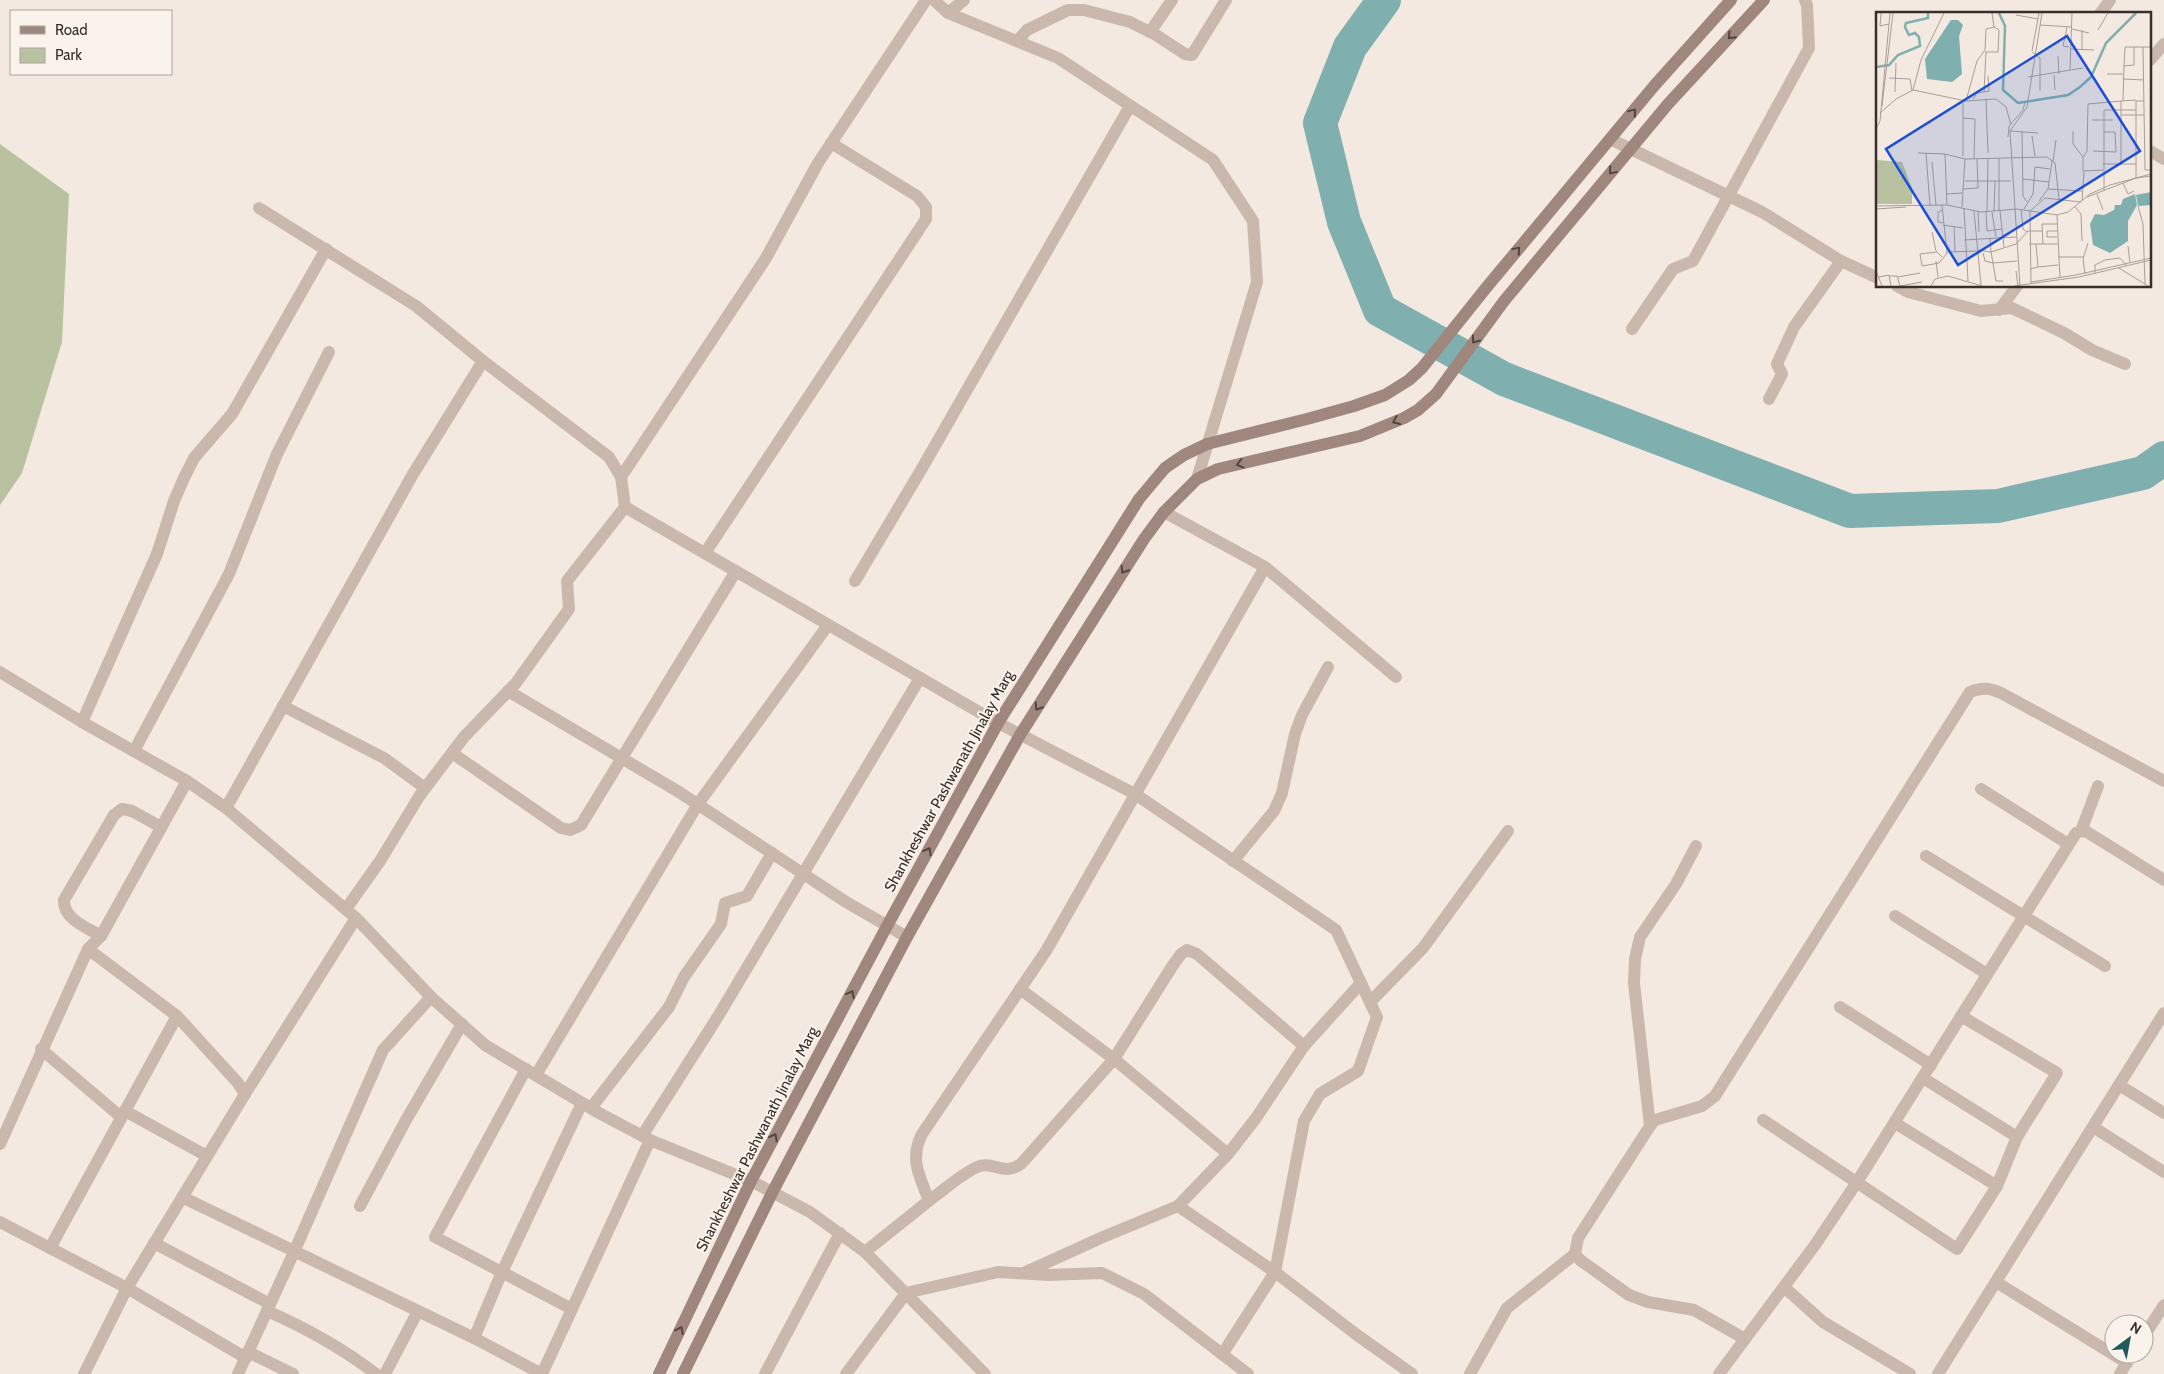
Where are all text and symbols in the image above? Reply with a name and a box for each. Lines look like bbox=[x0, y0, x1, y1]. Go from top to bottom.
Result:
legend bbox=[10, 10, 172, 75]
inset map bbox=[1876, 12, 2152, 288]
text: Road bbox=[55, 21, 88, 39]
one-way arrow bbox=[1728, 30, 1737, 39]
text: Park bbox=[55, 46, 82, 64]
one-way arrow bbox=[1627, 109, 1636, 118]
one-way arrow bbox=[1609, 165, 1618, 174]
one-way arrow bbox=[1512, 247, 1521, 256]
one-way arrow bbox=[1472, 334, 1481, 344]
one-way arrow bbox=[1392, 415, 1401, 426]
one-way arrow bbox=[1235, 458, 1244, 469]
one-way arrow bbox=[1121, 565, 1131, 574]
street label: Shankheshwar Pashwanath Jinalay Marg bbox=[880, 667, 1018, 895]
one-way arrow bbox=[1034, 702, 1044, 711]
one-way arrow bbox=[922, 847, 932, 856]
one-way arrow bbox=[845, 990, 855, 999]
street label: Shankheshwar Pashwanath Jinalay Marg bbox=[692, 1023, 822, 1255]
one-way arrow bbox=[768, 1133, 778, 1142]
north arrow bbox=[2104, 1314, 2154, 1364]
text: N bbox=[2127, 1318, 2145, 1338]
one-way arrow bbox=[673, 1326, 684, 1335]

